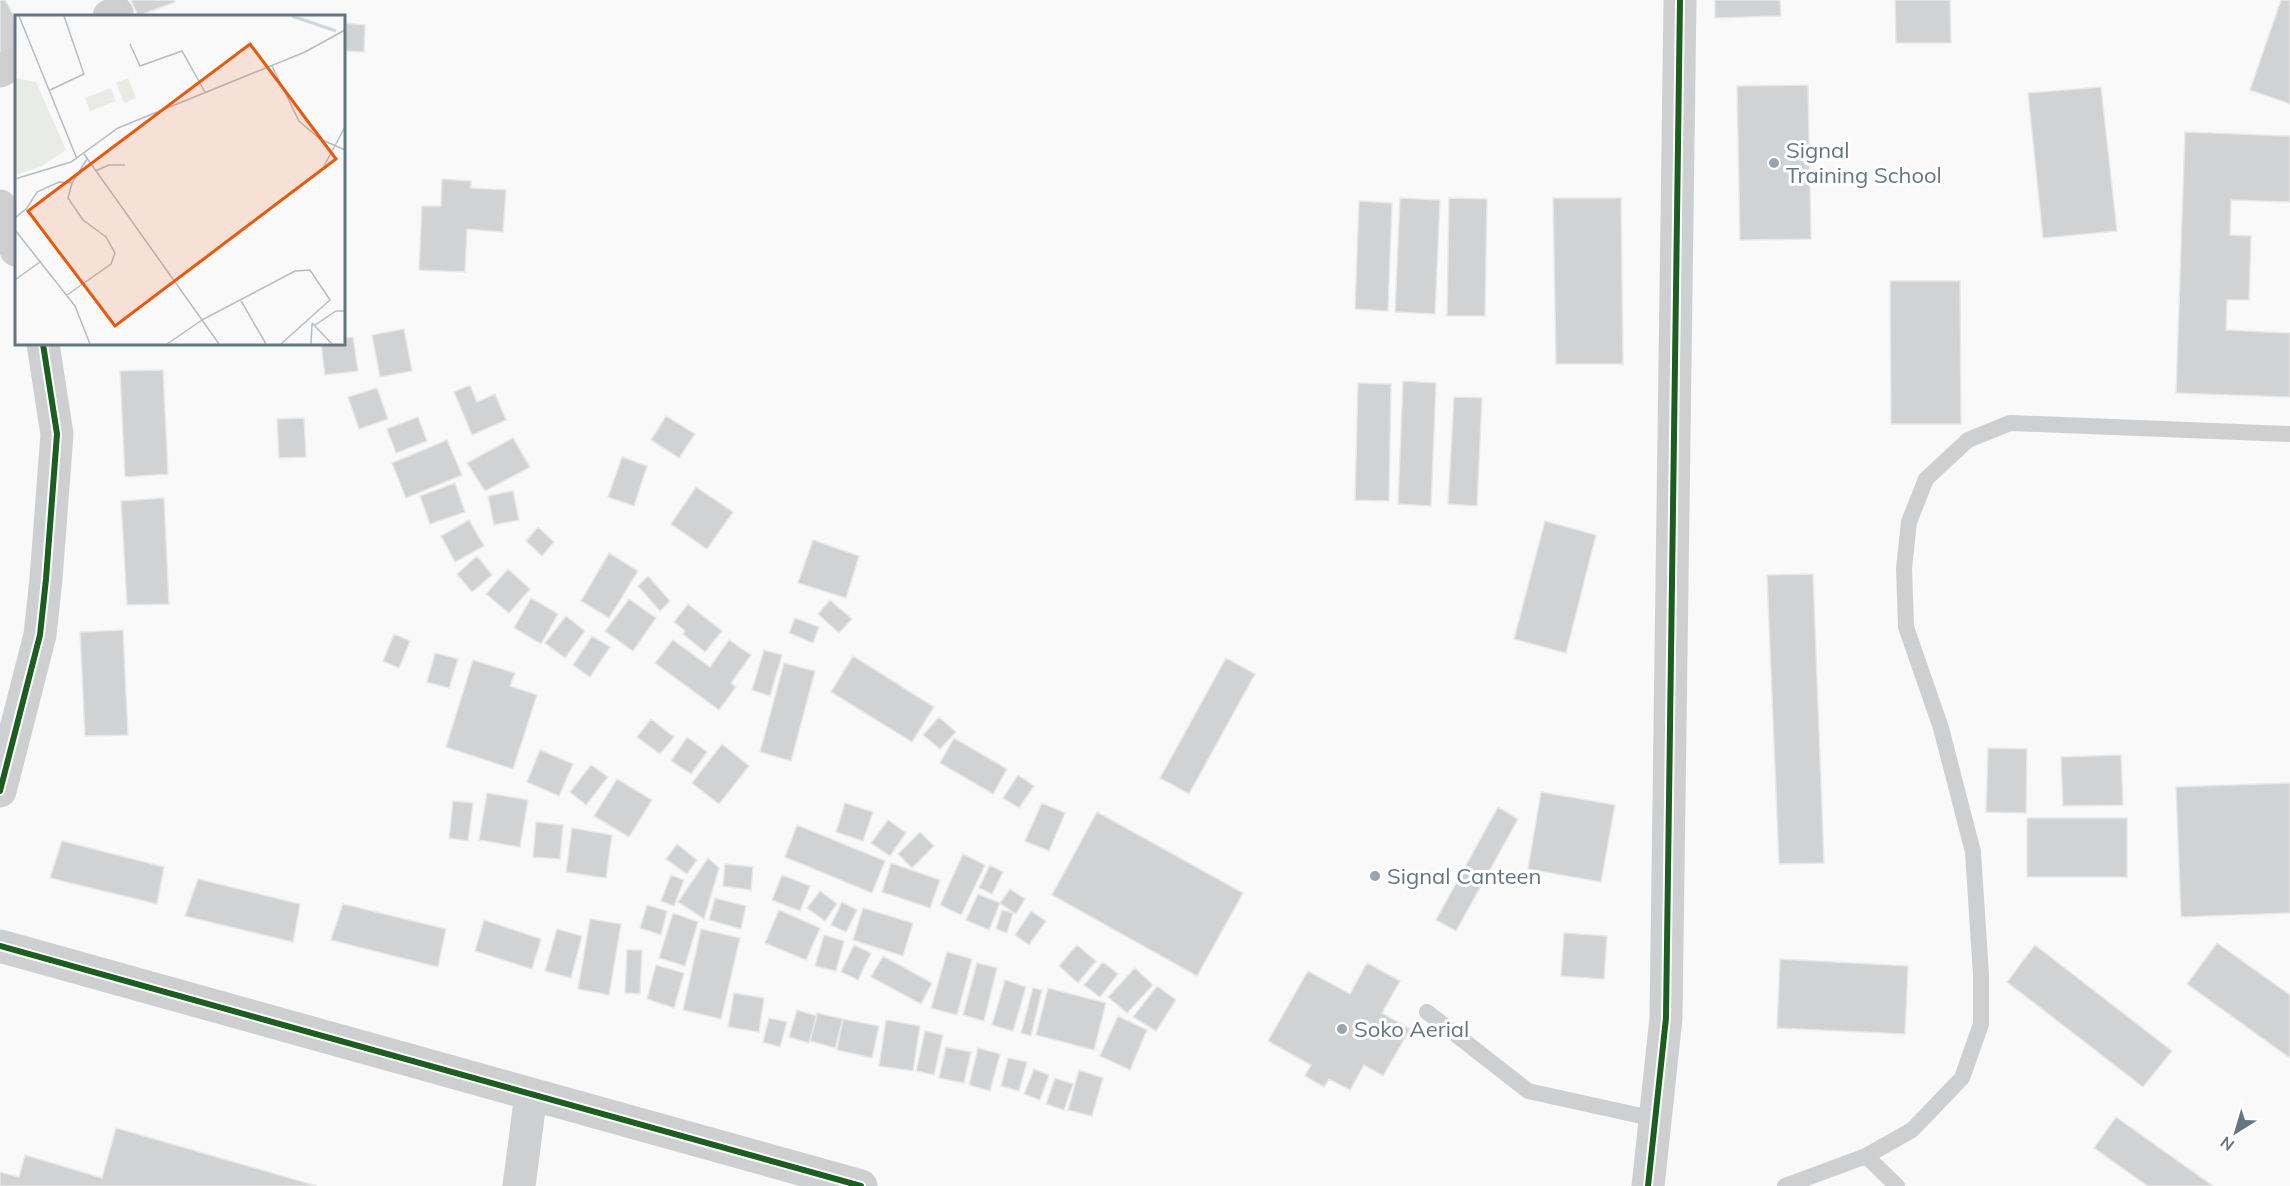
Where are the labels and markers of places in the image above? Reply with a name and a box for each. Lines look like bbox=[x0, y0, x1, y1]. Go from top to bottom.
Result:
place label: Signal Training School bbox=[1786, 136, 1942, 189]
marker: Signal Training School bbox=[1767, 156, 1781, 170]
place label: Signal Canteen bbox=[1387, 862, 1541, 890]
marker: Signal Canteen bbox=[1368, 869, 1382, 883]
place label: Soko Aerial bbox=[1354, 1015, 1469, 1043]
marker: Soko Aerial bbox=[1335, 1022, 1349, 1036]

